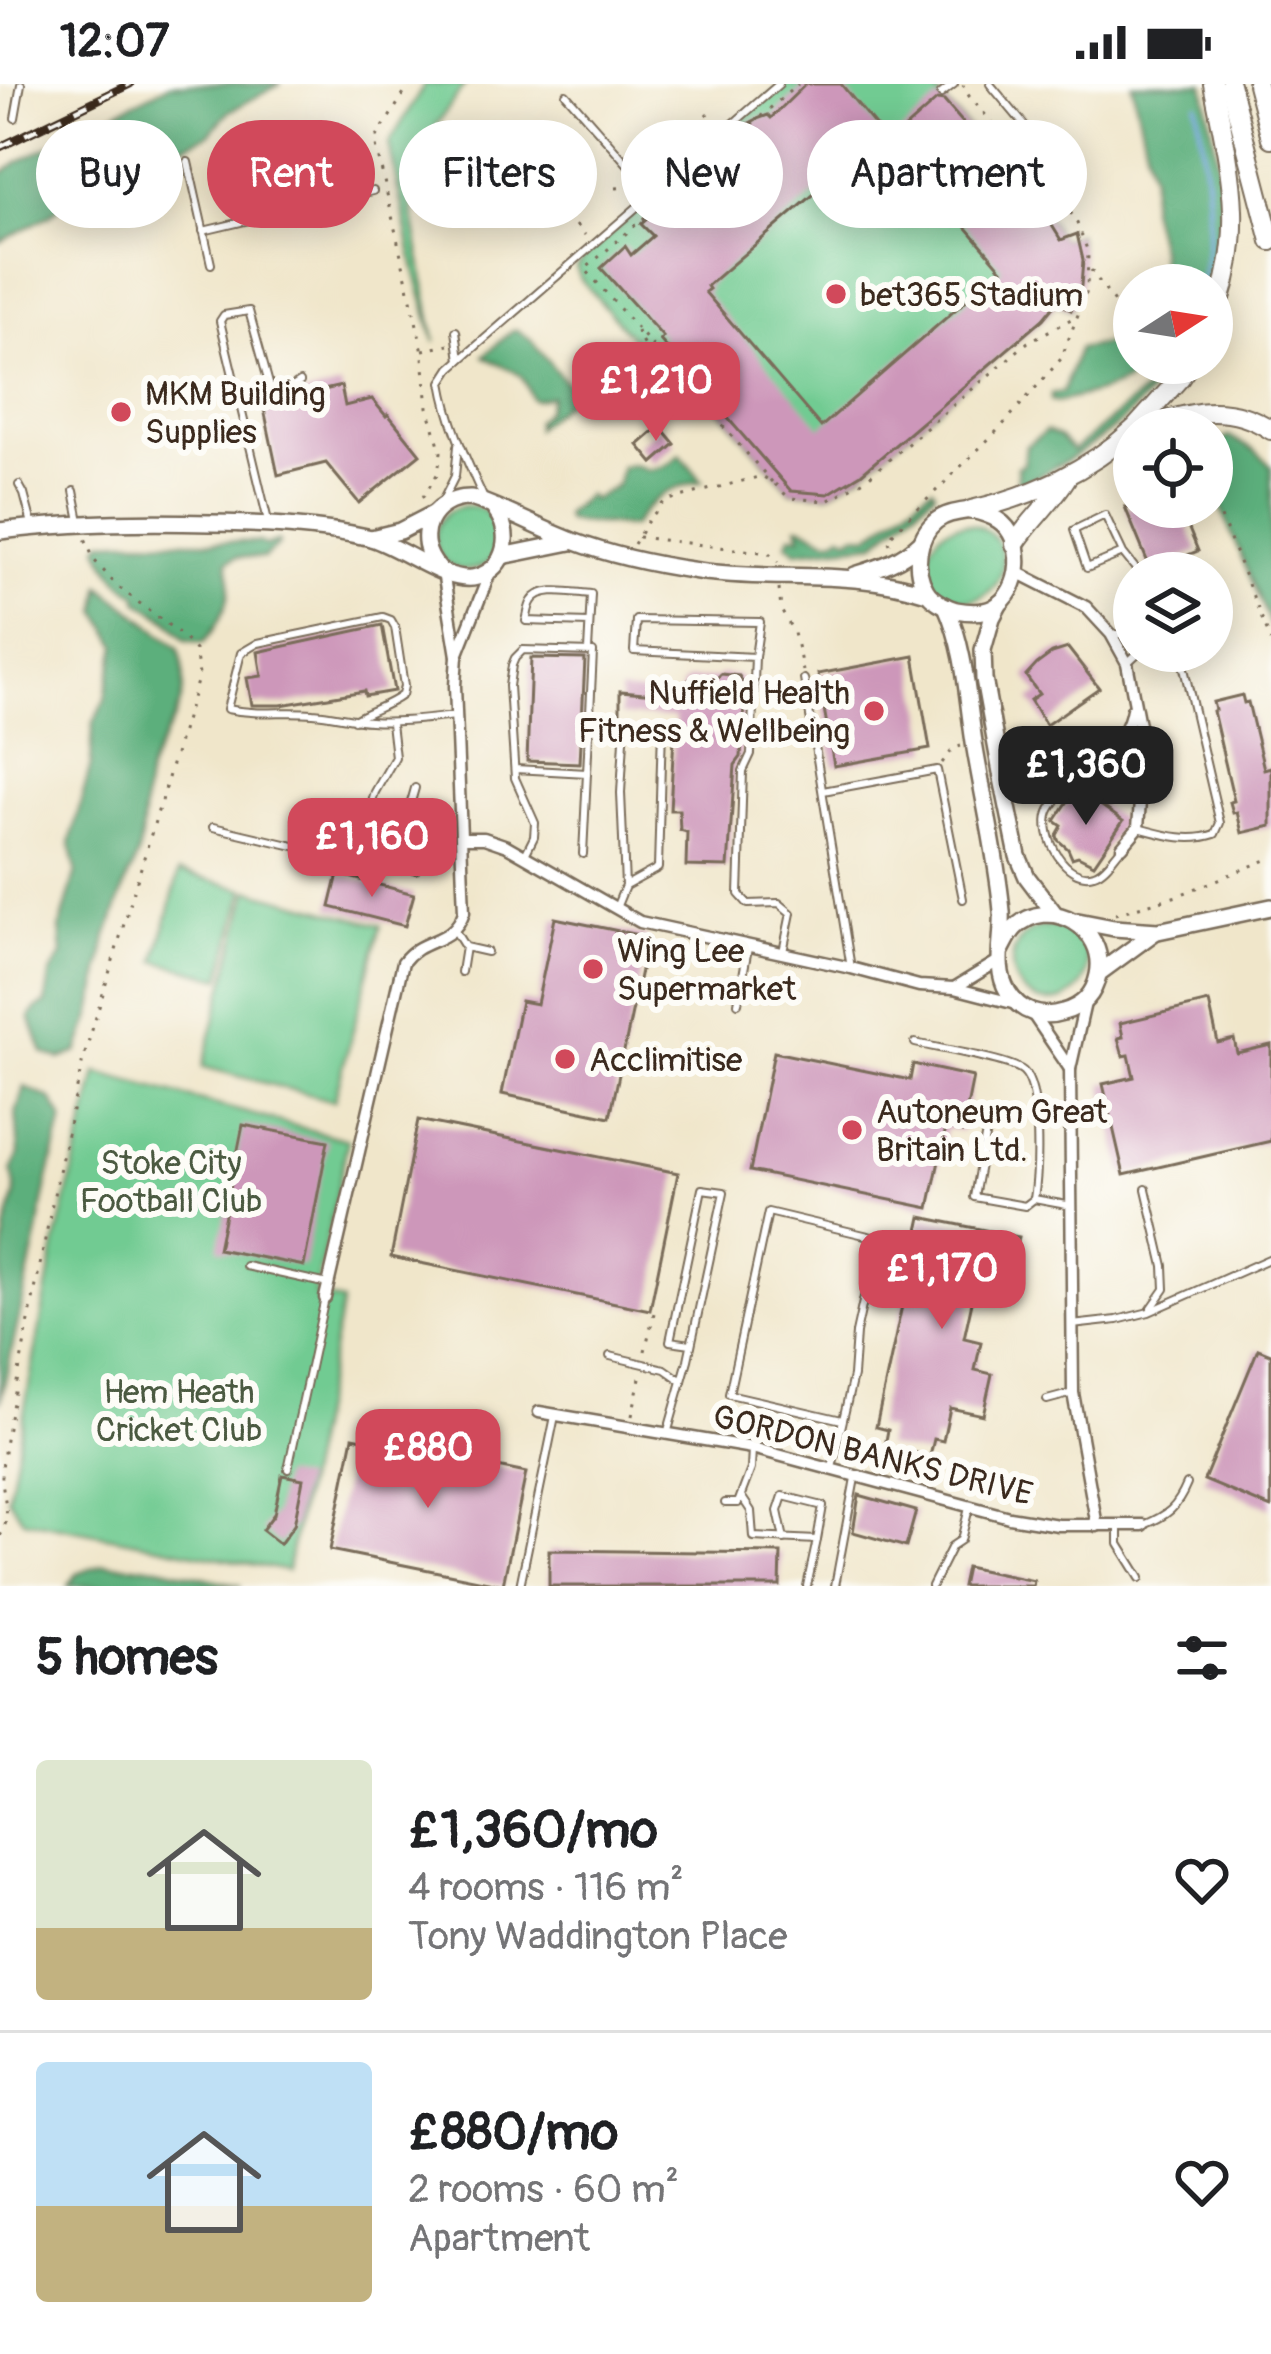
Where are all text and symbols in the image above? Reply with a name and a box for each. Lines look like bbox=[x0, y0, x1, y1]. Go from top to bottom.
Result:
text: 12:07 bbox=[60, 14, 169, 70]
chip: Buy bbox=[36, 120, 183, 228]
chip: Rent bbox=[207, 120, 375, 228]
chip: Filters bbox=[399, 120, 597, 228]
chip: New bbox=[621, 120, 783, 228]
chip: Apartment bbox=[807, 120, 1087, 228]
north arrow bbox=[1113, 264, 1233, 384]
map controls bbox=[1113, 264, 1233, 672]
place label: bet365 Stadium bbox=[860, 275, 1083, 316]
marker: bet365 Stadium bbox=[823, 281, 849, 307]
pin: £1,210 bbox=[558, 342, 754, 444]
text: £1,210 bbox=[599, 356, 713, 405]
place label: MKM Building Supplies bbox=[145, 374, 326, 453]
marker: MKM Building Supplies bbox=[108, 399, 134, 425]
button: locate bbox=[1113, 408, 1233, 528]
button: layers bbox=[1113, 552, 1233, 672]
place label: Nuffield Health Fitness & Wellbeing bbox=[578, 673, 850, 752]
marker: Nuffield Health Fitness & Wellbeing bbox=[861, 698, 887, 724]
pin: £1,360 bbox=[988, 726, 1184, 828]
text: £1,360 bbox=[1025, 740, 1147, 789]
pin: £1,160 bbox=[274, 798, 470, 900]
text: £1,160 bbox=[315, 812, 429, 861]
place label: Wing Lee Supermarket bbox=[617, 931, 797, 1010]
marker: Wing Lee Supermarket bbox=[580, 956, 606, 982]
place label: Acclimitise bbox=[589, 1040, 742, 1081]
marker: Acclimitise bbox=[552, 1046, 578, 1072]
place label: Autoneum Great Britain Ltd. bbox=[876, 1092, 1108, 1171]
marker: Autoneum Great Britain Ltd. bbox=[839, 1117, 865, 1143]
park label: Stoke City Football Club bbox=[80, 1143, 262, 1222]
pin: £1,170 bbox=[844, 1230, 1040, 1332]
text: £1,170 bbox=[886, 1244, 998, 1293]
park label: Hem Heath Cricket Club bbox=[96, 1372, 262, 1451]
street label: GORDON BANKS DRIVE bbox=[709, 1396, 1037, 1515]
pin: £880 bbox=[357, 1409, 499, 1511]
text: £880 bbox=[382, 1423, 474, 1472]
icon: filters bbox=[1169, 1625, 1235, 1691]
text: 5 homes bbox=[36, 1626, 218, 1690]
text: £1,360/mo bbox=[408, 1799, 658, 1863]
icon: home bbox=[132, 1808, 276, 1952]
icon: heart bbox=[1169, 1847, 1235, 1913]
text: 4 rooms · 116 m² bbox=[408, 1863, 684, 1912]
text: Tony Waddington Place bbox=[408, 1912, 788, 1961]
text: £880/mo bbox=[408, 2101, 618, 2165]
icon: home bbox=[132, 2110, 276, 2254]
icon: heart bbox=[1169, 2149, 1235, 2215]
text: 2 rooms · 60 m² bbox=[408, 2165, 679, 2214]
text: Apartment bbox=[408, 2214, 590, 2263]

